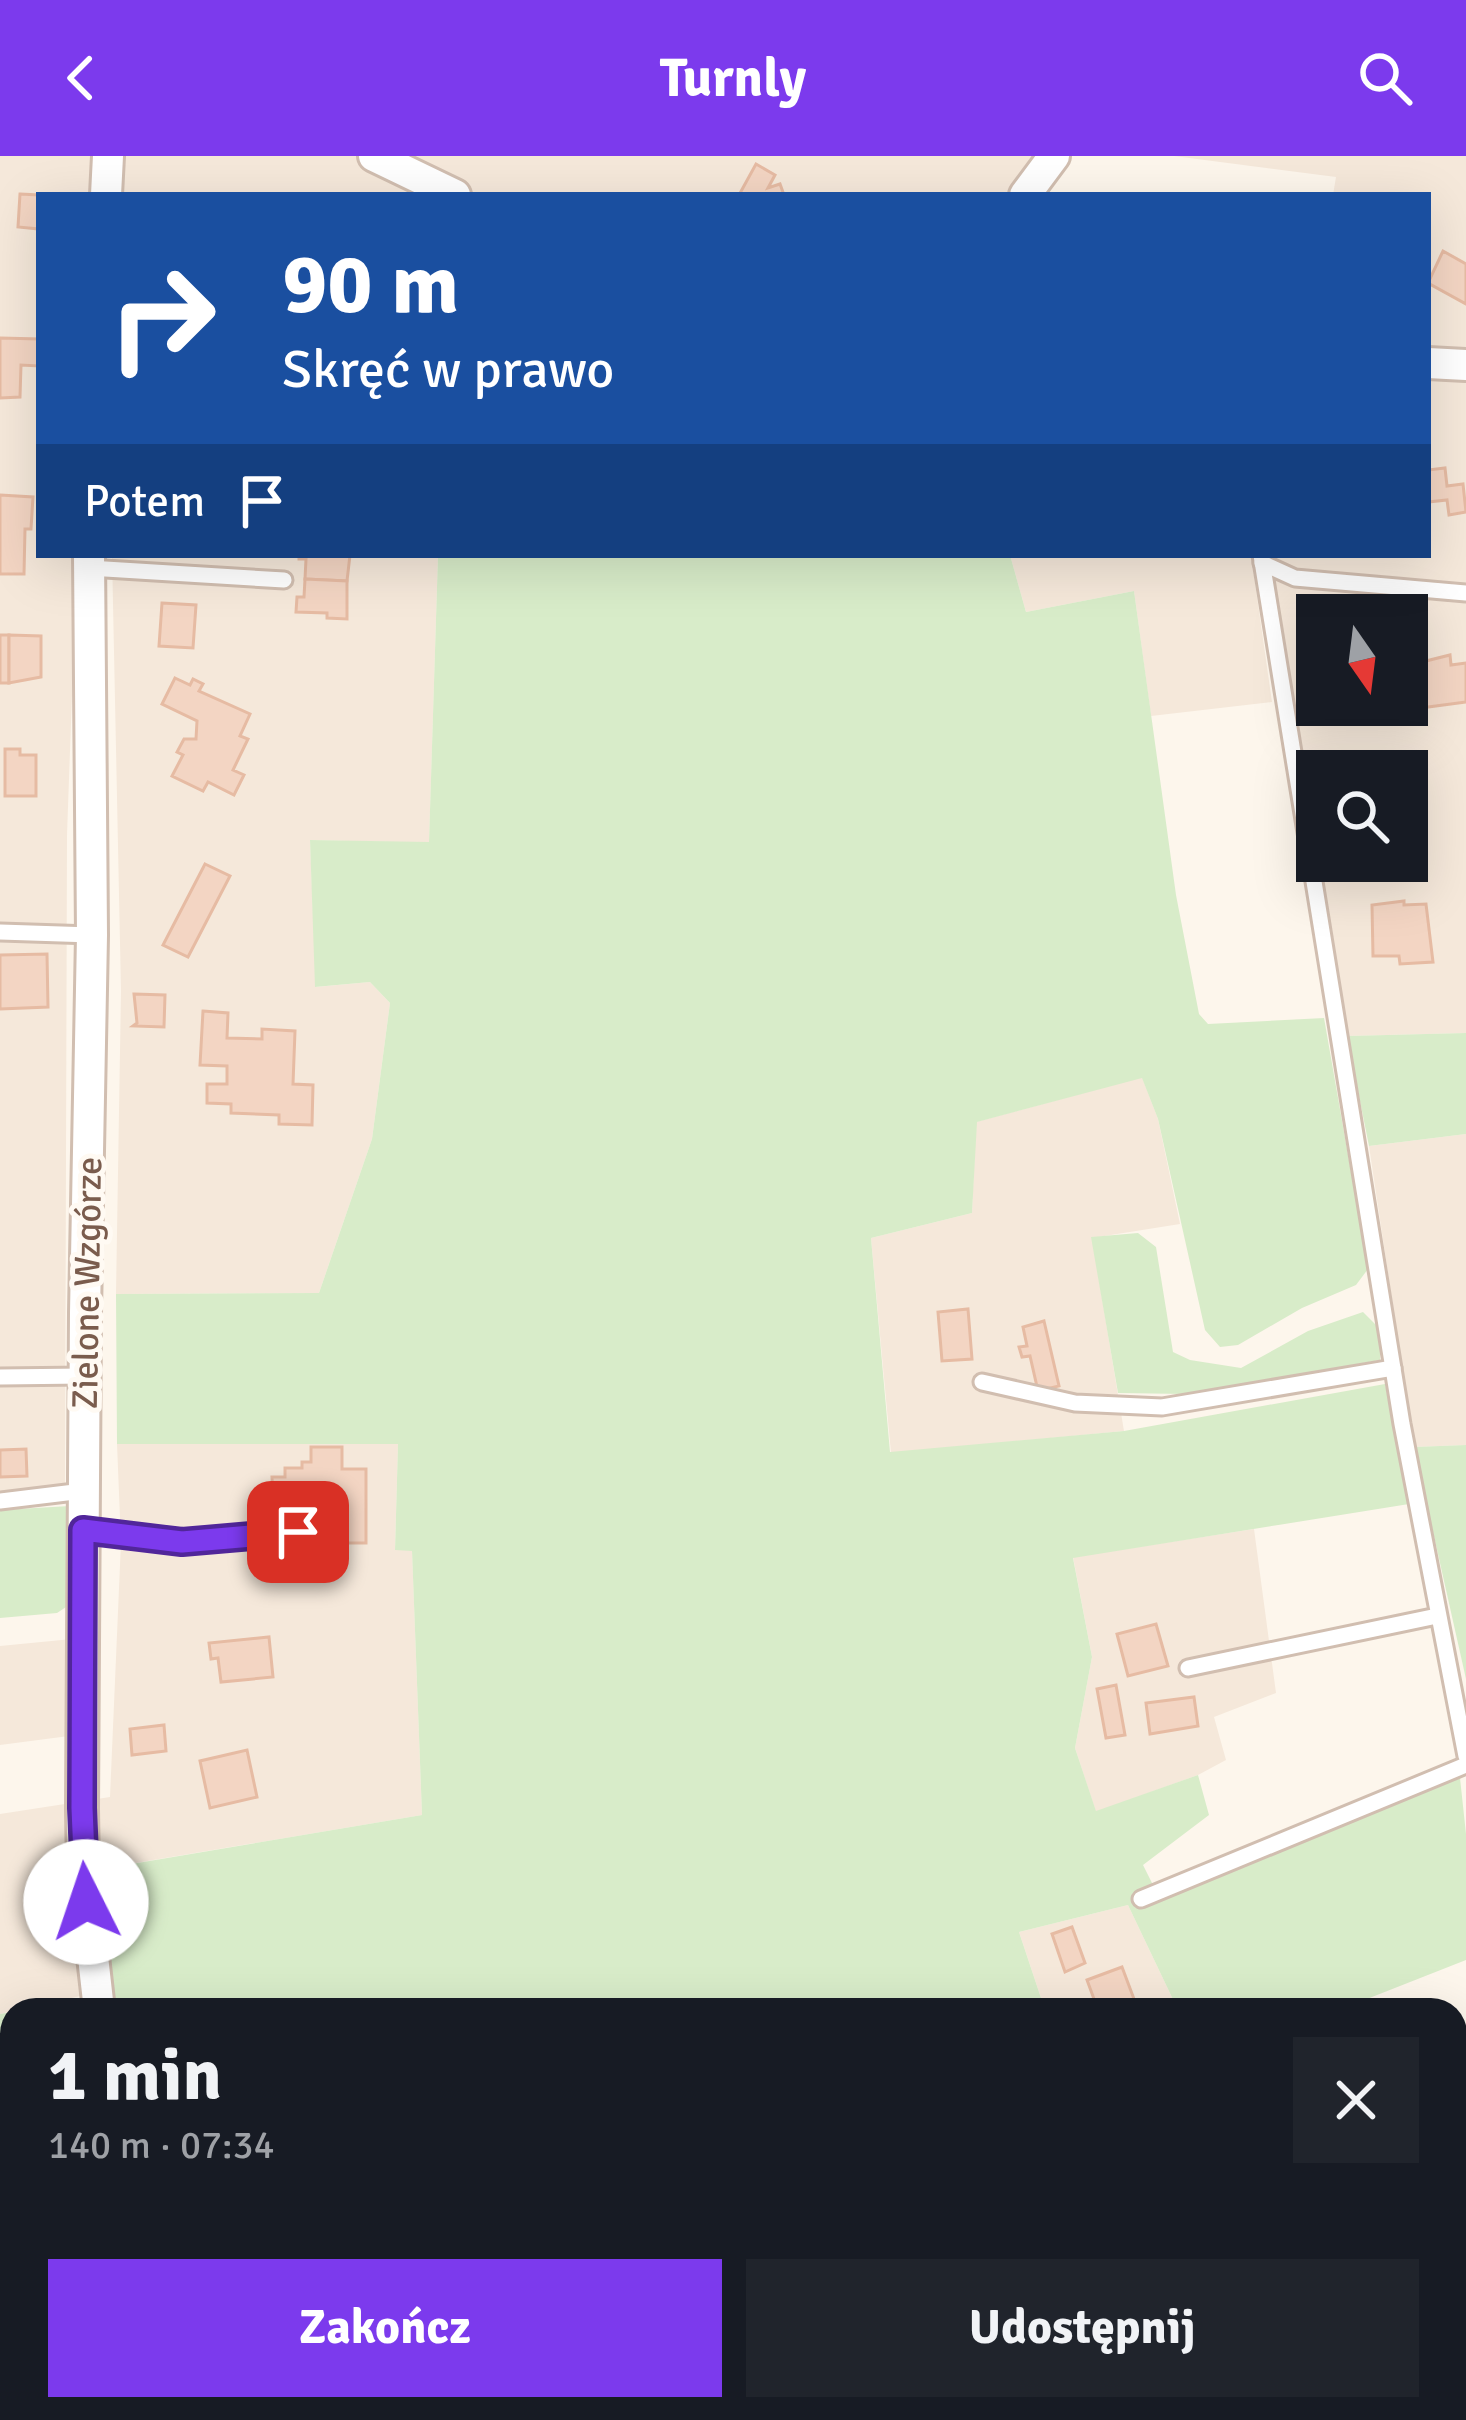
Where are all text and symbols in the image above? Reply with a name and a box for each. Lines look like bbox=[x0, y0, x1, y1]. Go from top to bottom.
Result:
icon: back bbox=[48, 45, 114, 111]
text: Turnly bbox=[660, 45, 806, 112]
icon: search bbox=[1352, 45, 1418, 111]
text: 90 m bbox=[282, 233, 459, 337]
icon: right bbox=[84, 240, 240, 396]
text: Skręć w prawo bbox=[282, 336, 614, 403]
icon: arrive bbox=[229, 468, 295, 534]
text: Potem bbox=[84, 474, 205, 529]
north arrow bbox=[1296, 594, 1428, 726]
map controls bbox=[1296, 594, 1428, 882]
button: search bbox=[1296, 750, 1428, 882]
street label: Zielone Wzgórze bbox=[63, 1156, 112, 1410]
pin bbox=[247, 1481, 349, 1583]
icon: arrive bbox=[265, 1499, 331, 1565]
position arrow bbox=[23, 1839, 149, 1965]
text: 1 min bbox=[48, 2031, 222, 2120]
button: close bbox=[1293, 2037, 1419, 2163]
text: 140 m · 07:34 bbox=[48, 2121, 275, 2169]
button: Zakończ bbox=[48, 2259, 722, 2397]
button: Udostępnij bbox=[746, 2259, 1419, 2397]

